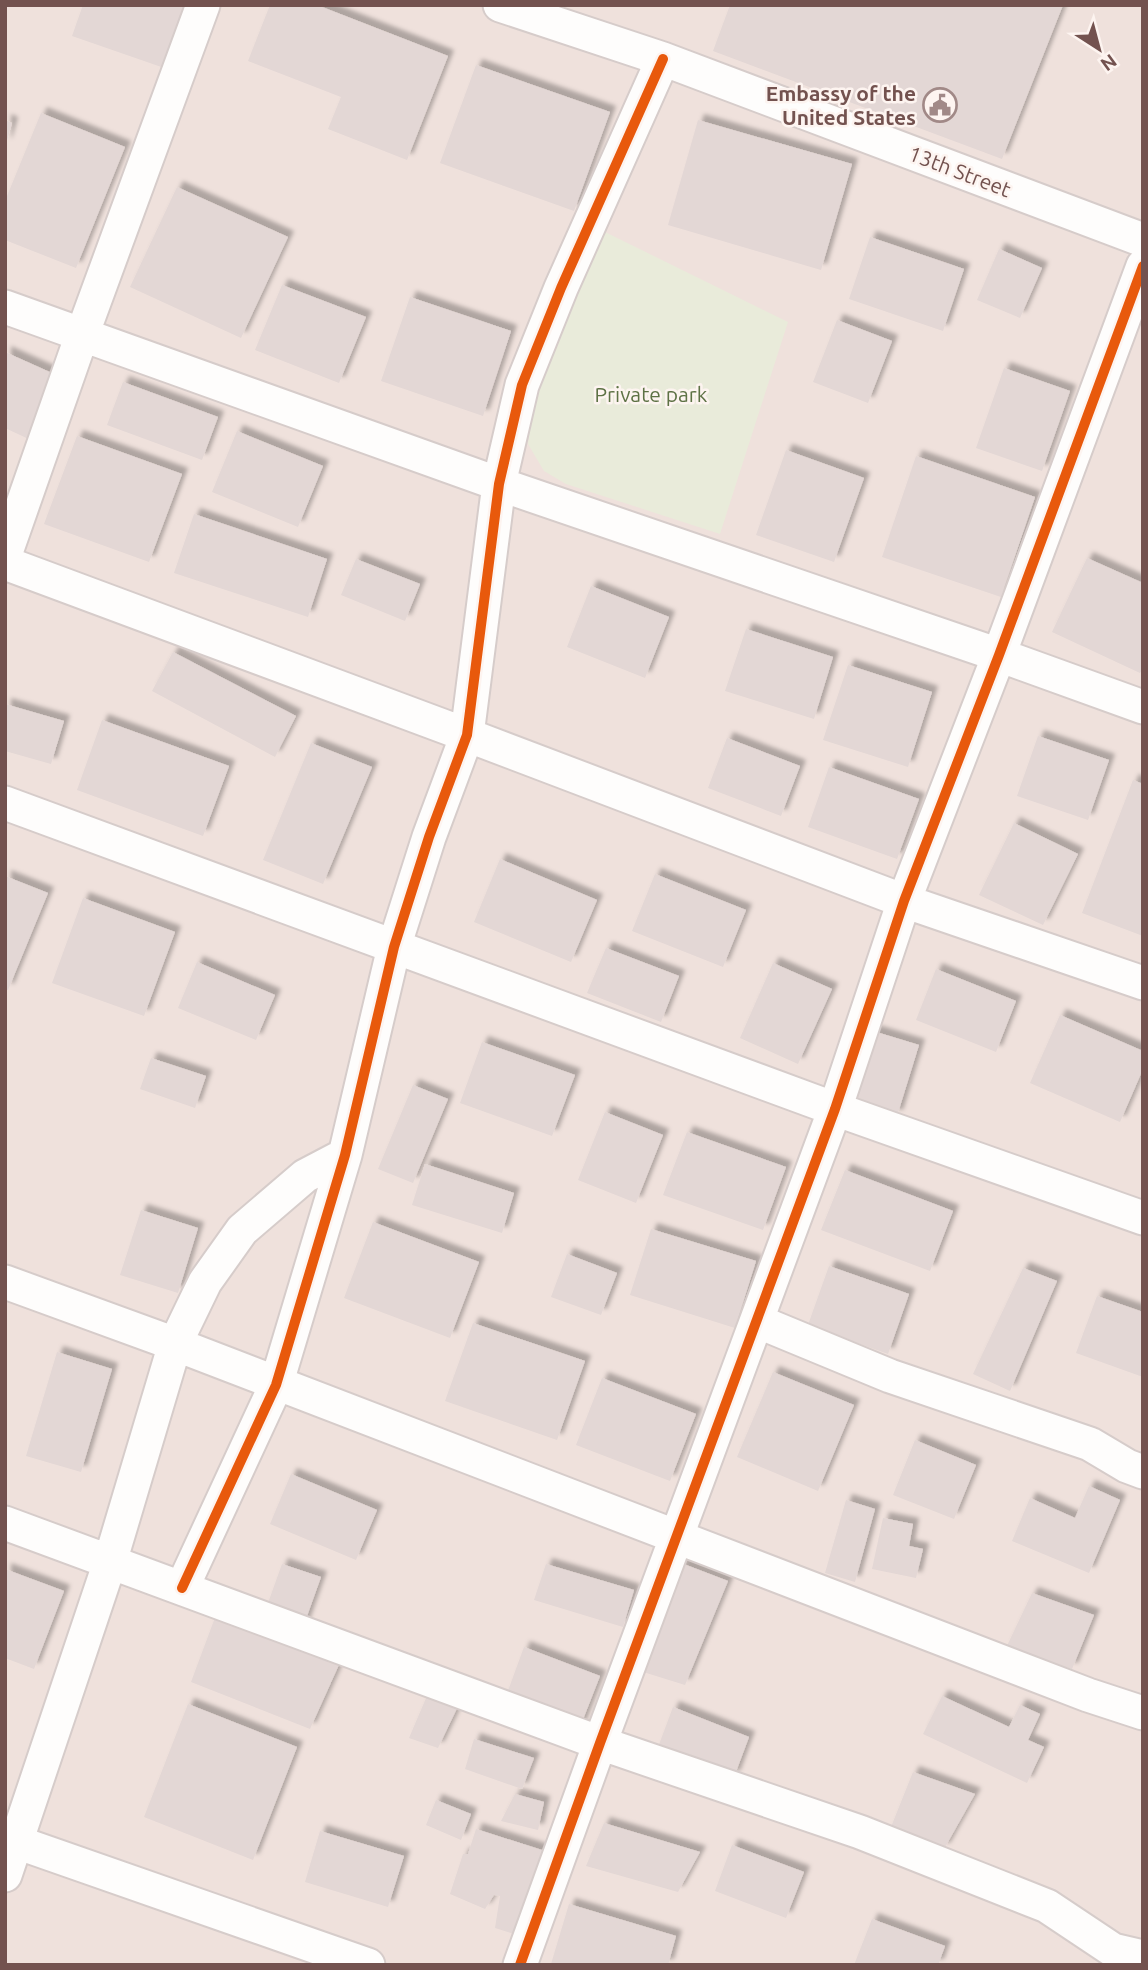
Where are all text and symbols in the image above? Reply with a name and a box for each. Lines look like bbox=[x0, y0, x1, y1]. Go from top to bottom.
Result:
north arrow bbox=[1064, 14, 1134, 84]
text: N bbox=[1097, 50, 1121, 76]
place label: Embassy of the United States bbox=[766, 81, 916, 129]
public building icon: Embassy of the United States bbox=[921, 86, 959, 124]
street label: 13th Street bbox=[906, 141, 1014, 201]
park label: Private park bbox=[595, 382, 708, 406]

